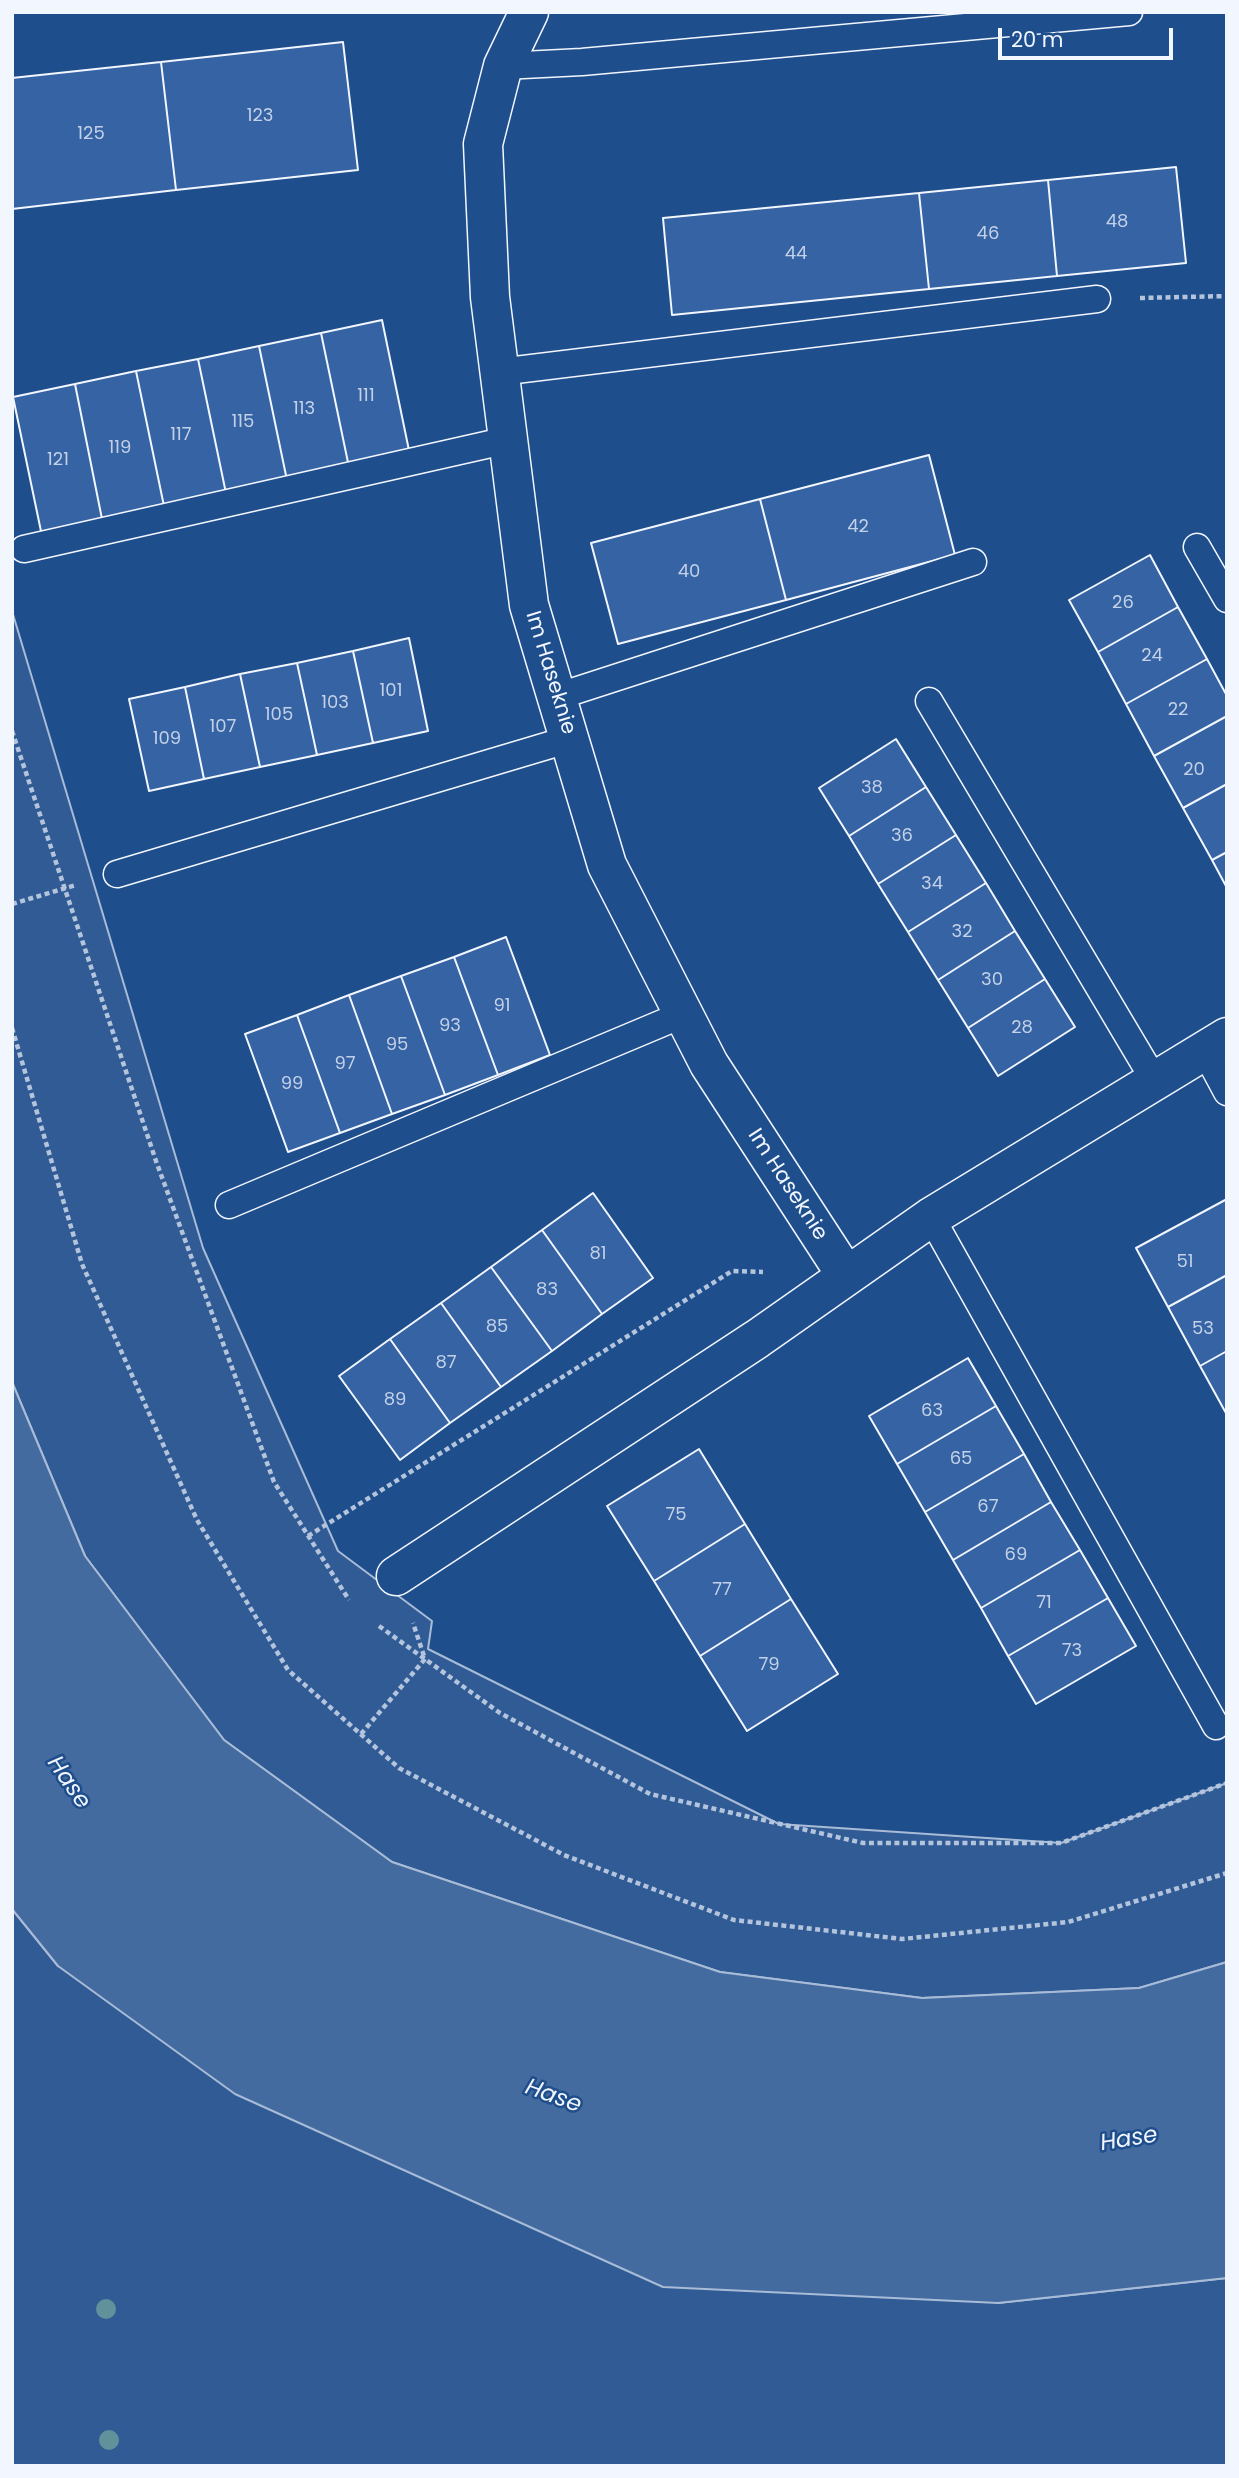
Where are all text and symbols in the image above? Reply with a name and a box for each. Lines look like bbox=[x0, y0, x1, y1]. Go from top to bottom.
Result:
scale bar bbox=[1001, 14, 1176, 58]
text: 20 m bbox=[1011, 25, 1064, 54]
house number: 123 bbox=[247, 105, 273, 127]
house number: 125 bbox=[77, 123, 105, 145]
house number: 48 bbox=[1106, 211, 1128, 233]
house number: 46 bbox=[977, 223, 999, 245]
house number: 44 bbox=[785, 243, 807, 265]
house number: 111 bbox=[357, 385, 375, 407]
house number: 113 bbox=[293, 398, 315, 420]
house number: 115 bbox=[232, 411, 254, 433]
house number: 117 bbox=[170, 424, 192, 446]
house number: 119 bbox=[109, 437, 131, 459]
house number: 121 bbox=[47, 449, 69, 471]
house number: 42 bbox=[847, 516, 869, 538]
house number: 40 bbox=[678, 561, 700, 583]
house number: 26 bbox=[1112, 592, 1134, 614]
street label: Im Haseknie bbox=[519, 608, 581, 738]
house number: 24 bbox=[1141, 645, 1163, 667]
house number: 101 bbox=[380, 680, 402, 702]
house number: 103 bbox=[321, 692, 349, 714]
house number: 22 bbox=[1168, 699, 1188, 721]
house number: 105 bbox=[265, 704, 293, 726]
house number: 107 bbox=[210, 716, 236, 738]
house number: 109 bbox=[153, 728, 181, 750]
house number: 20 bbox=[1183, 759, 1205, 781]
house number: 38 bbox=[861, 777, 883, 799]
house number: 36 bbox=[891, 825, 913, 847]
house number: 34 bbox=[921, 873, 943, 895]
house number: 32 bbox=[952, 921, 972, 943]
house number: 30 bbox=[981, 969, 1003, 991]
house number: 91 bbox=[493, 995, 511, 1017]
house number: 93 bbox=[439, 1015, 461, 1037]
house number: 28 bbox=[1011, 1017, 1033, 1039]
house number: 95 bbox=[386, 1034, 408, 1056]
house number: 97 bbox=[334, 1053, 356, 1075]
house number: 99 bbox=[281, 1073, 303, 1095]
street label: Im Haseknie bbox=[742, 1125, 832, 1245]
house number: 81 bbox=[589, 1243, 607, 1265]
house number: 51 bbox=[1176, 1251, 1194, 1273]
house number: 83 bbox=[536, 1279, 558, 1301]
house number: 85 bbox=[486, 1316, 508, 1338]
house number: 53 bbox=[1192, 1318, 1214, 1340]
house number: 87 bbox=[435, 1352, 457, 1374]
house number: 89 bbox=[384, 1389, 406, 1411]
house number: 63 bbox=[921, 1400, 943, 1422]
house number: 65 bbox=[950, 1448, 972, 1470]
house number: 67 bbox=[977, 1496, 999, 1518]
house number: 75 bbox=[665, 1504, 687, 1526]
house number: 69 bbox=[1005, 1544, 1027, 1566]
house number: 77 bbox=[712, 1579, 732, 1601]
house number: 71 bbox=[1036, 1592, 1052, 1614]
house number: 73 bbox=[1062, 1640, 1082, 1662]
house number: 79 bbox=[758, 1654, 780, 1676]
water label: Hase bbox=[40, 1751, 96, 1815]
water label: Hase bbox=[521, 2074, 585, 2120]
water label: Hase bbox=[1098, 2122, 1160, 2158]

